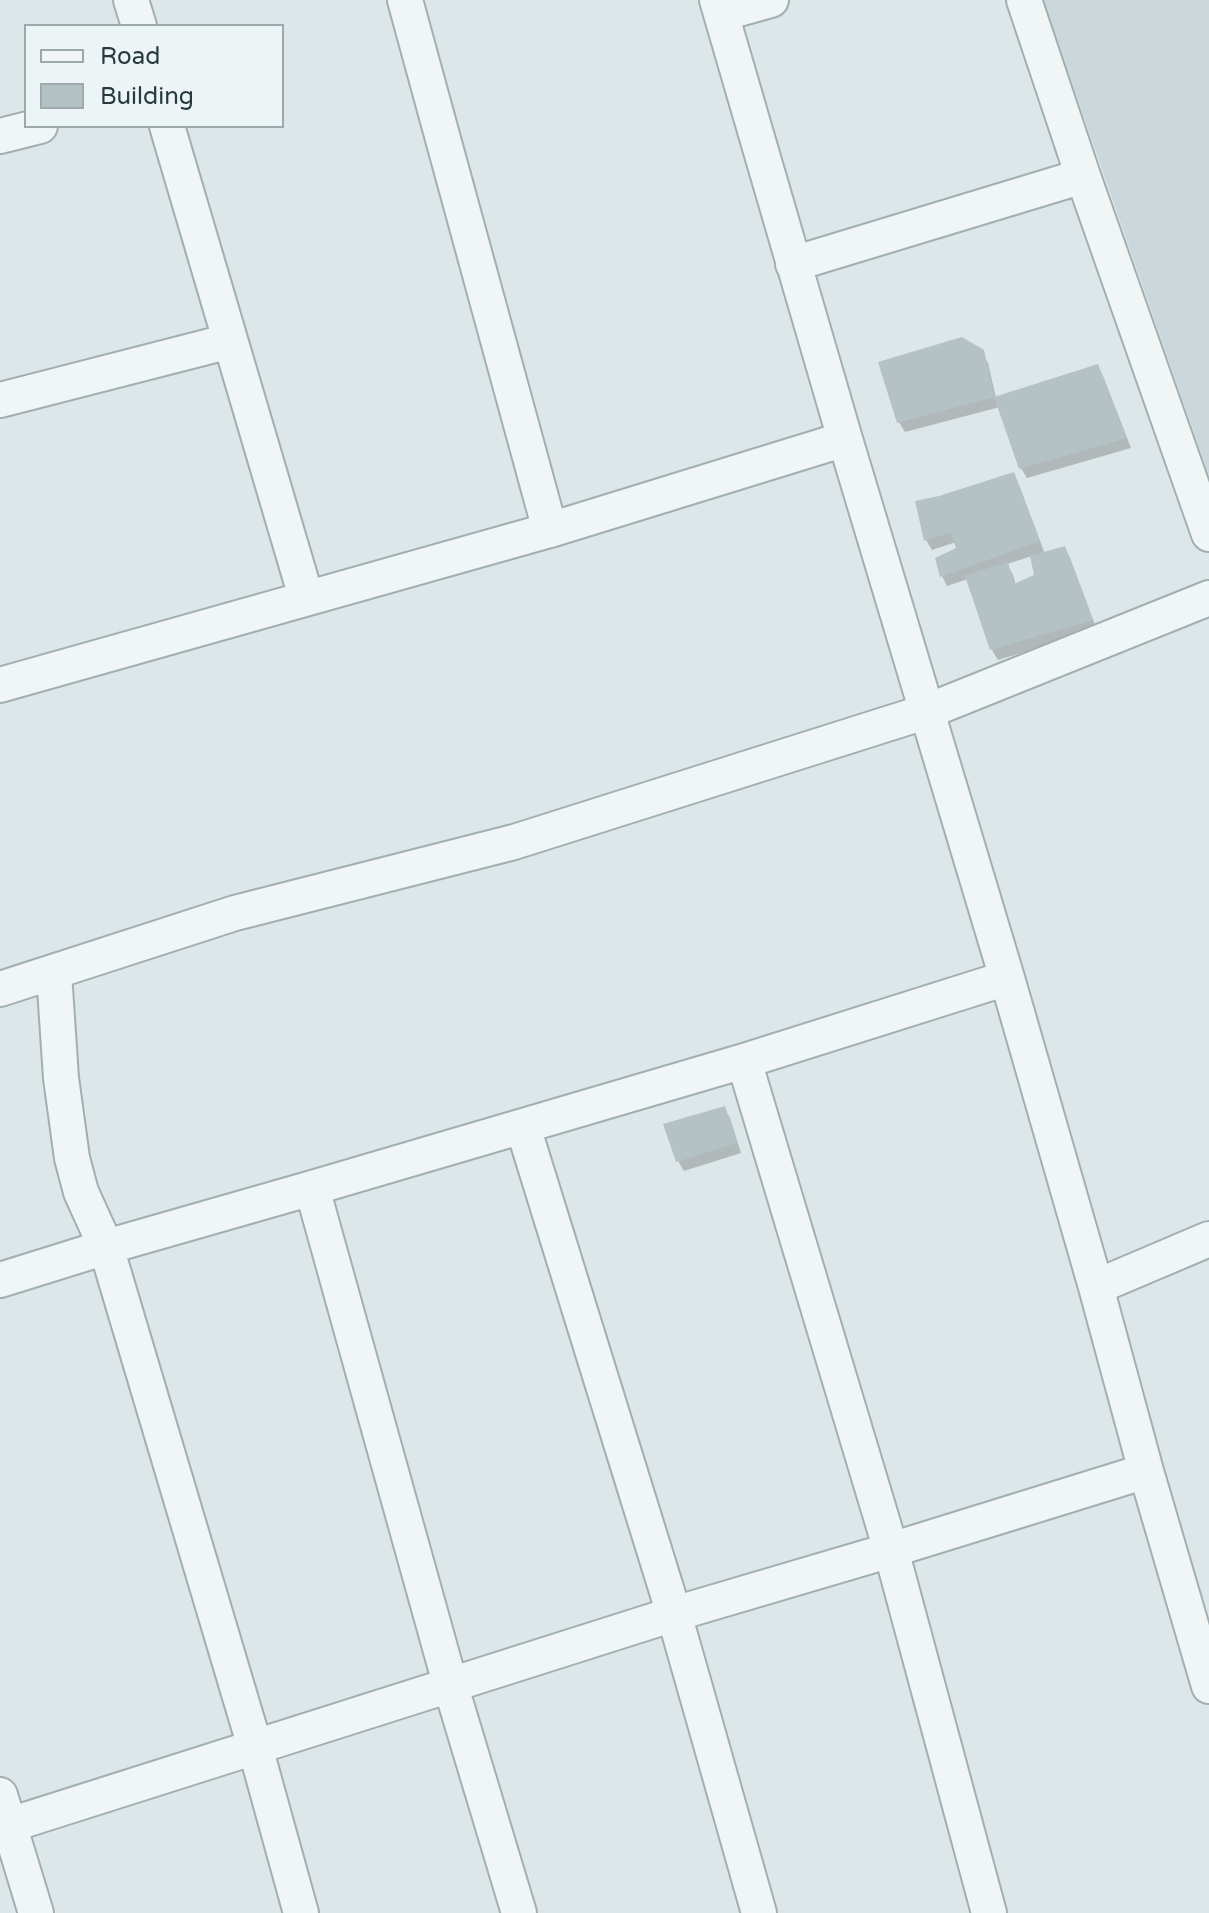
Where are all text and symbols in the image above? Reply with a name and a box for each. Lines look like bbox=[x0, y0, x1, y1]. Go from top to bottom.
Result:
legend bbox=[24, 24, 284, 128]
text: Road bbox=[100, 42, 160, 71]
text: Building bbox=[100, 82, 194, 111]

